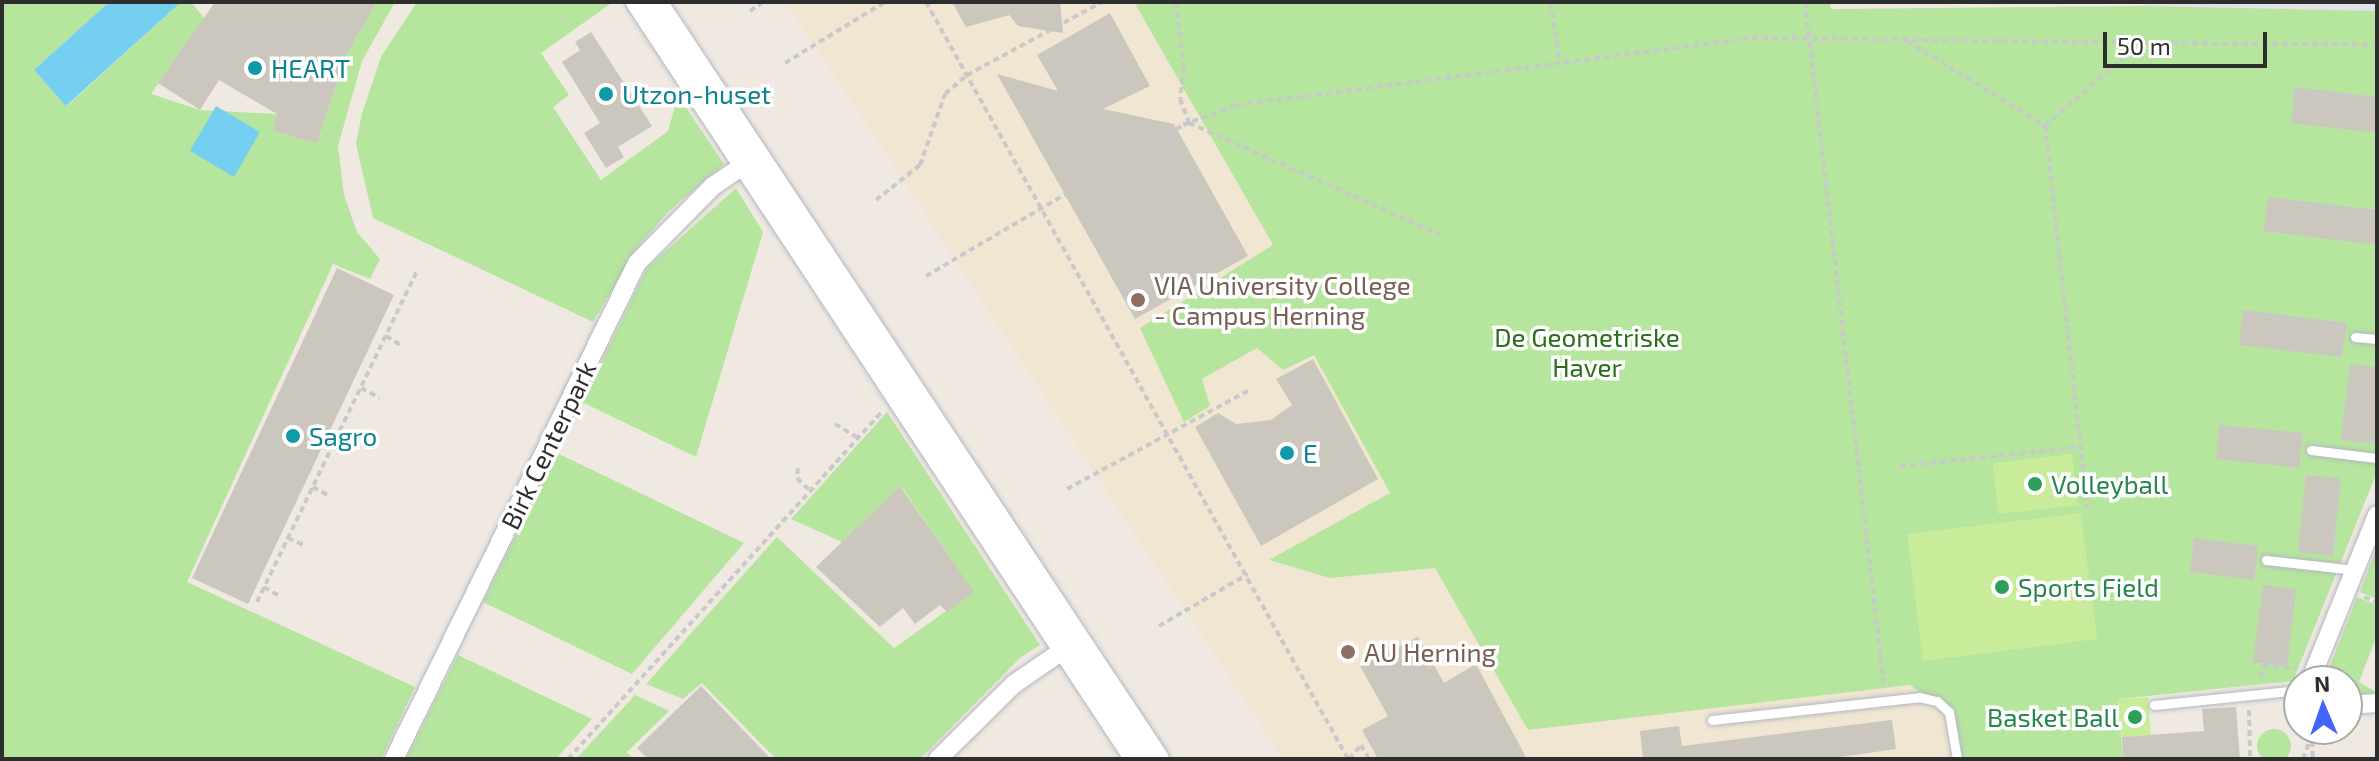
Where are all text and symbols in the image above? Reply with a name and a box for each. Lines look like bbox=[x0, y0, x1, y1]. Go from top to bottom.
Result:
scale bar bbox=[2107, 16, 2271, 66]
text: 50 m bbox=[2117, 31, 2171, 60]
place label: HEART bbox=[271, 52, 350, 84]
marker: HEART bbox=[246, 59, 264, 77]
place label: Utzon-huset bbox=[622, 78, 771, 110]
marker: Utzon-huset bbox=[597, 85, 615, 103]
place label: VIA University College - Campus Herning bbox=[1154, 269, 1412, 330]
marker: VIA University College - Campus Herning bbox=[1129, 291, 1147, 309]
park label: De Geometriske Haver bbox=[1494, 321, 1680, 382]
street label: Birk Centerpark bbox=[494, 356, 602, 534]
place label: Sagro bbox=[309, 420, 377, 452]
marker: Sagro bbox=[284, 427, 302, 445]
place label: E bbox=[1303, 437, 1318, 469]
marker: E bbox=[1278, 444, 1296, 462]
place label: Volleyball bbox=[2051, 468, 2168, 500]
marker: Volleyball bbox=[2026, 475, 2044, 493]
place label: Sports Field bbox=[2018, 571, 2159, 603]
marker: Sports Field bbox=[1993, 578, 2011, 596]
place label: AU Herning bbox=[1364, 636, 1496, 668]
marker: AU Herning bbox=[1339, 643, 1357, 661]
north arrow bbox=[2283, 665, 2363, 745]
text: N bbox=[2314, 670, 2331, 696]
place label: Basket Ball bbox=[1987, 701, 2119, 733]
marker: Basket Ball bbox=[2126, 708, 2144, 726]

